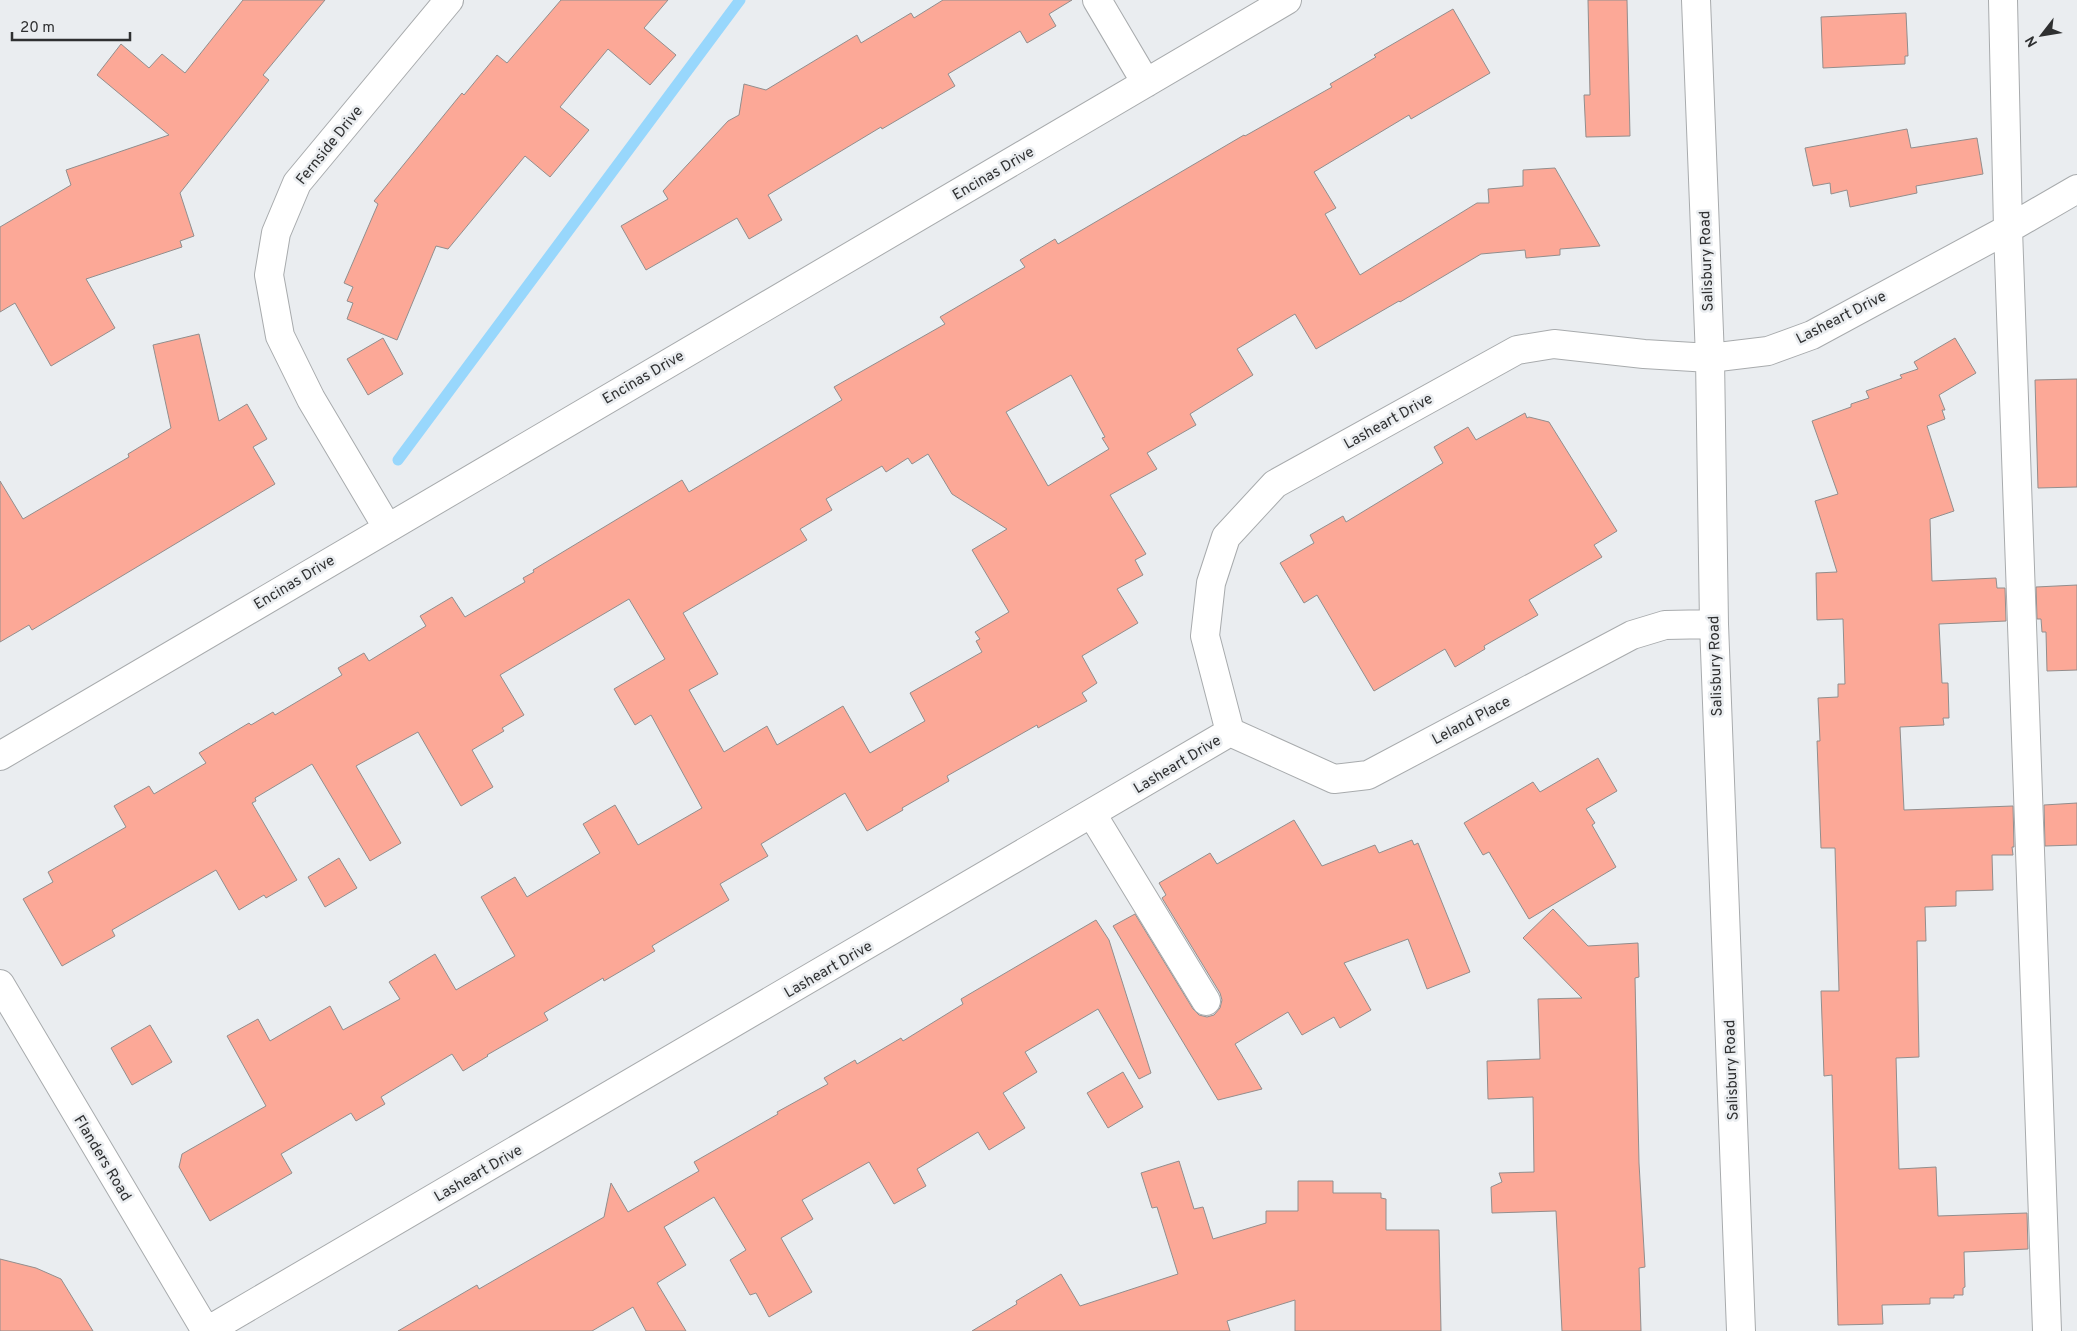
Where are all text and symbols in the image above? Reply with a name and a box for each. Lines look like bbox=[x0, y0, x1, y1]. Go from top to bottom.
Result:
scale bar bbox=[12, 10, 130, 42]
north arrow bbox=[2017, 10, 2067, 60]
text: 20 m bbox=[20, 19, 55, 38]
text: N bbox=[2022, 32, 2042, 50]
street label: Fernside Drive bbox=[293, 103, 368, 189]
street label: Encinas Drive bbox=[949, 143, 1038, 205]
street label: Salisbury Road bbox=[1696, 210, 1719, 312]
street label: Lasheart Drive bbox=[1793, 287, 1890, 349]
street label: Encinas Drive bbox=[599, 347, 688, 409]
street label: Lasheart Drive bbox=[1341, 390, 1437, 455]
street label: Encinas Drive bbox=[251, 552, 339, 615]
street label: Salisbury Road bbox=[1705, 615, 1728, 717]
street label: Leland Place bbox=[1429, 693, 1514, 750]
street label: Lasheart Drive bbox=[1131, 732, 1225, 799]
street label: Lasheart Drive bbox=[781, 937, 876, 1003]
street label: Salisbury Road bbox=[1721, 1019, 1744, 1121]
street label: Flanders Road bbox=[69, 1112, 135, 1205]
street label: Lasheart Drive bbox=[431, 1141, 526, 1207]

